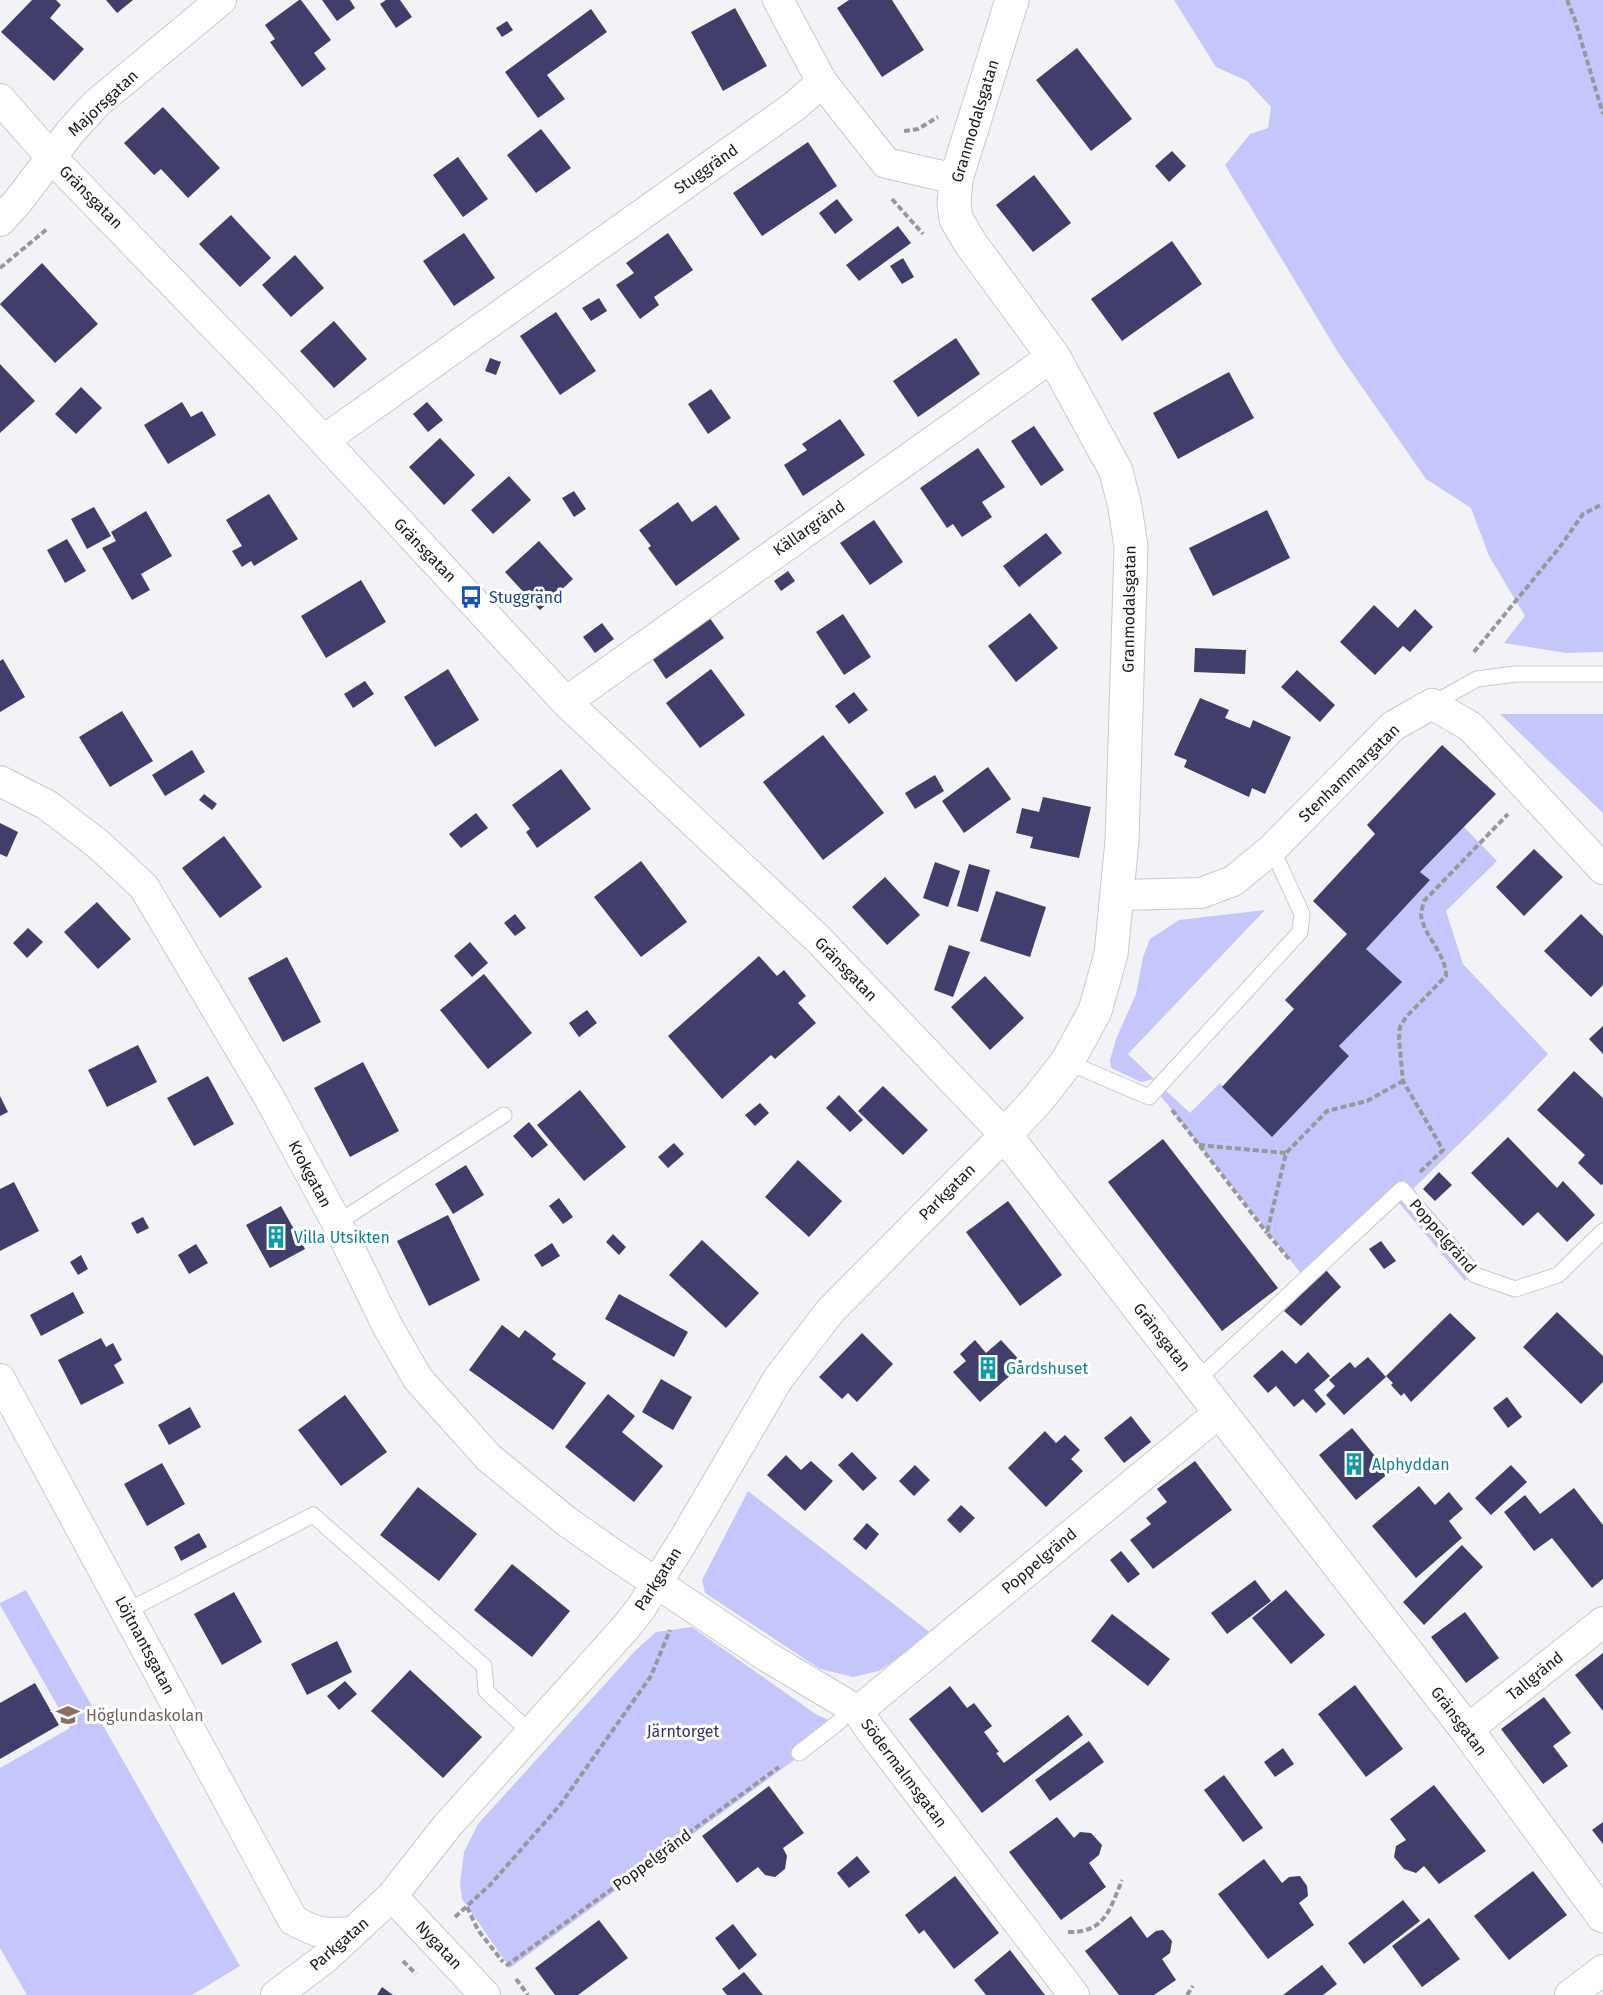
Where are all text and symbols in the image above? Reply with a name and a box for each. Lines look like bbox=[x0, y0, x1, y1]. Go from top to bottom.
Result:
street label: Granmodalsgatan bbox=[947, 57, 1003, 185]
street label: Majorsgatan bbox=[64, 66, 142, 140]
street label: Stuggränd bbox=[670, 140, 742, 198]
street label: Gränsgatan bbox=[55, 161, 127, 233]
street label: Källargränd bbox=[769, 496, 849, 560]
street label: Gränsgatan bbox=[390, 514, 460, 586]
street label: Granmodalsgatan bbox=[1118, 545, 1140, 673]
bus stop icon: Stuggränd bbox=[458, 584, 484, 610]
place label: Stuggränd bbox=[489, 588, 563, 607]
street label: Stenhammargatan bbox=[1295, 720, 1403, 826]
street label: Gränsgatan bbox=[811, 933, 881, 1005]
street label: Krokgatan bbox=[284, 1137, 336, 1211]
street label: Parkgatan bbox=[915, 1160, 979, 1224]
street label: Poppelgränd bbox=[1406, 1195, 1480, 1277]
building icon: Villa Utsikten bbox=[263, 1224, 289, 1250]
place label: Villa Utsikten bbox=[294, 1228, 390, 1247]
street label: Gränsgatan bbox=[1129, 1299, 1195, 1375]
building icon: Gårdshuset bbox=[975, 1355, 1001, 1381]
place label: Gårdshuset bbox=[1006, 1359, 1088, 1378]
building icon: Alphyddan bbox=[1341, 1451, 1367, 1477]
place label: Alphyddan bbox=[1372, 1455, 1450, 1474]
street label: Poppelgränd bbox=[998, 1524, 1080, 1598]
street label: Parkgatan bbox=[630, 1544, 686, 1614]
street label: Löjtnantsgatan bbox=[111, 1593, 179, 1697]
street label: Tallgränd bbox=[1503, 1648, 1567, 1704]
street label: Gränsgatan bbox=[1427, 1683, 1491, 1759]
school or university icon: Höglundaskolan bbox=[55, 1702, 81, 1728]
place label: Höglundaskolan bbox=[86, 1706, 204, 1725]
street label: Södermalmsgatan bbox=[857, 1715, 951, 1831]
park label: Järntorget bbox=[647, 1722, 719, 1741]
street label: Poppelgränd bbox=[609, 1825, 695, 1895]
street label: Parkgatan bbox=[306, 1913, 372, 1975]
street label: Nygatan bbox=[412, 1917, 466, 1973]

